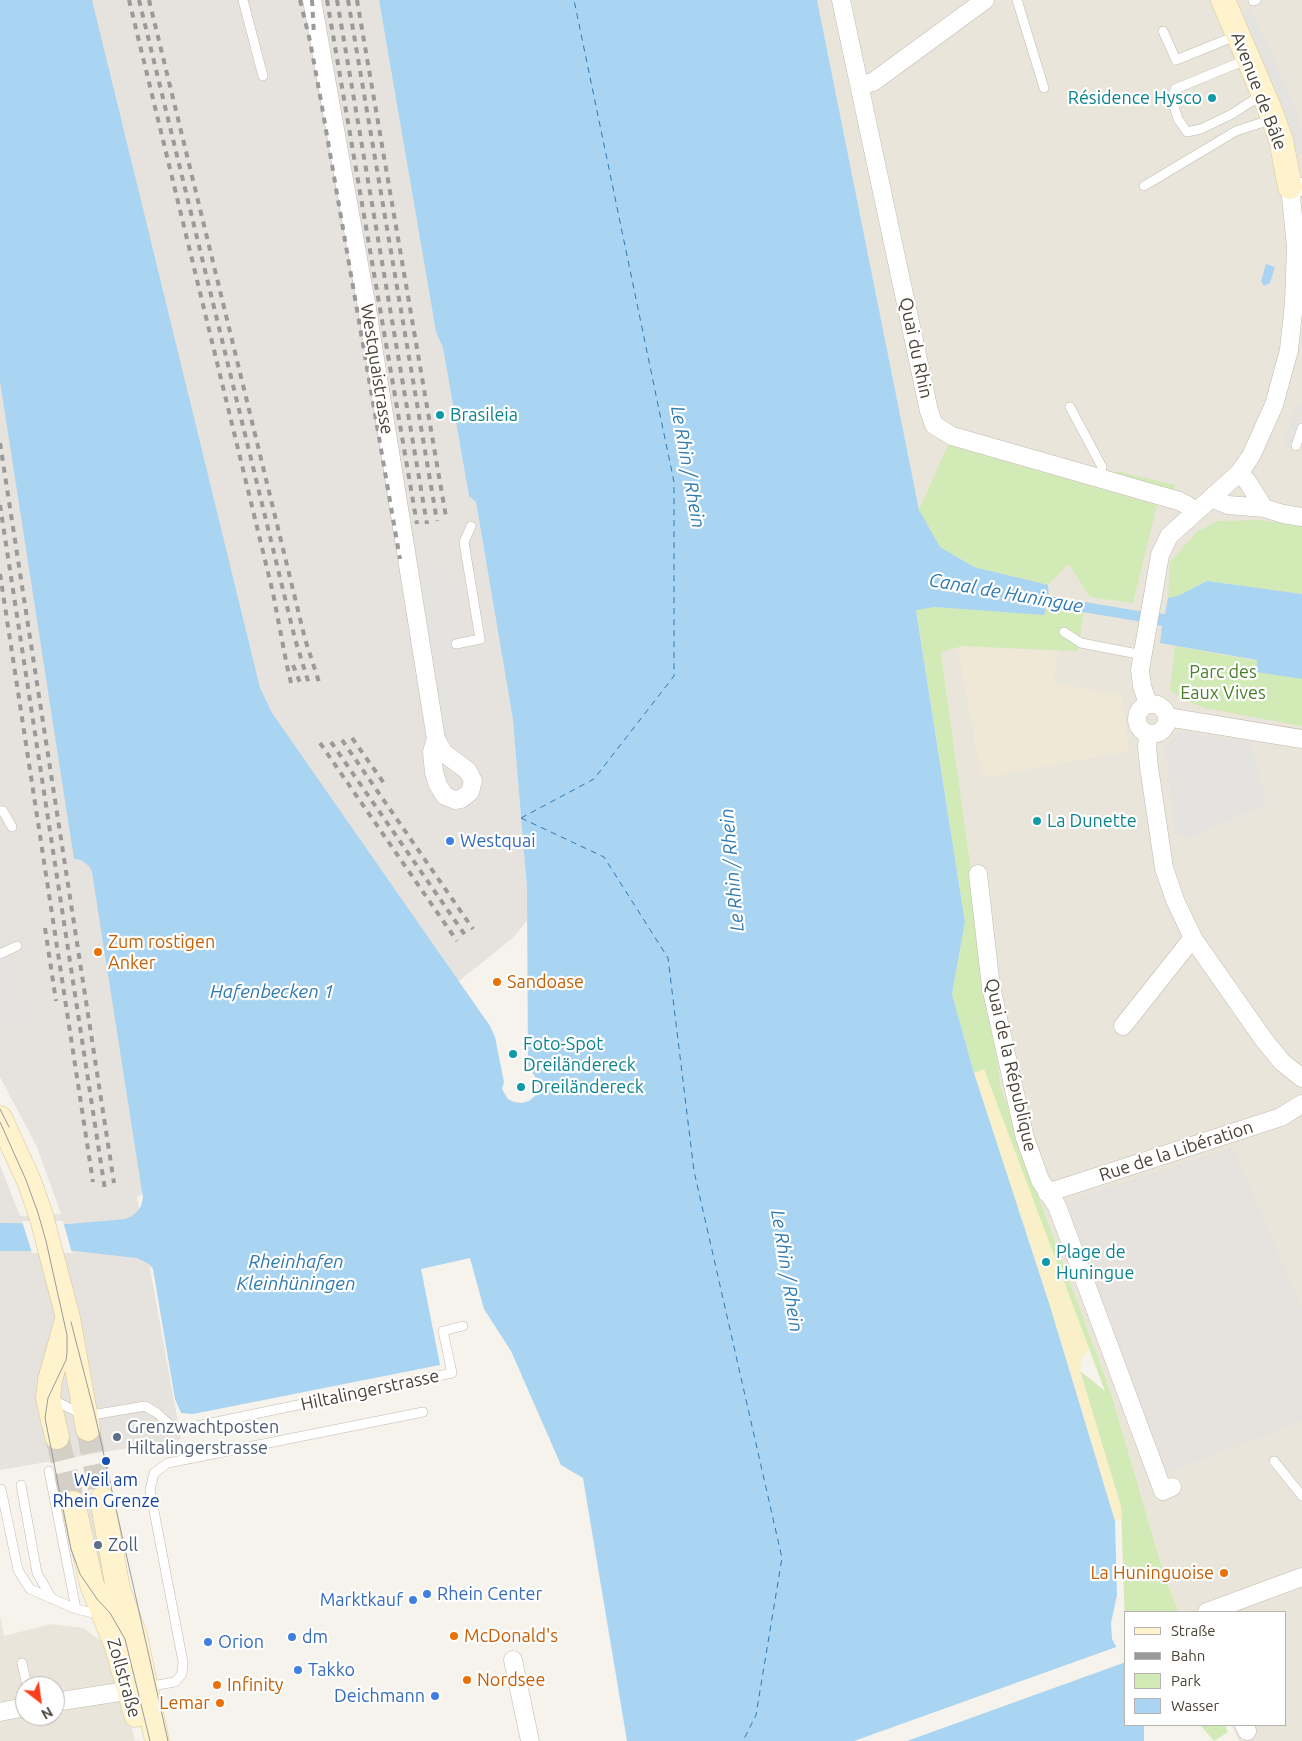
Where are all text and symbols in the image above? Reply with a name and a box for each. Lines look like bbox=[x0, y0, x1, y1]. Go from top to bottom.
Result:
street label: Avenue de Bâle bbox=[1227, 29, 1291, 153]
place label: Résidence Hysco bbox=[1068, 87, 1202, 109]
marker: Résidence Hysco bbox=[1206, 92, 1218, 104]
street label: Quai du Rhin bbox=[895, 295, 937, 401]
street label: Westquaistrasse bbox=[356, 302, 398, 436]
place label: Brasileia bbox=[450, 404, 518, 426]
water label: Le Rhin / Rhein bbox=[666, 404, 710, 530]
marker: Brasileia bbox=[434, 409, 446, 421]
water label: Canal de Huningue bbox=[927, 568, 1085, 618]
park label: Parc des Eaux Vives bbox=[1180, 661, 1266, 704]
water label: Le Rhin / Rhein bbox=[715, 807, 749, 933]
place label: La Dunette bbox=[1047, 810, 1137, 832]
marker: La Dunette bbox=[1031, 815, 1043, 827]
place label: Westquai bbox=[460, 830, 536, 852]
marker: Westquai bbox=[444, 835, 456, 847]
place label: Zum rostigen Anker bbox=[108, 931, 215, 974]
marker: Zum rostigen Anker bbox=[92, 946, 104, 958]
place label: Sandoase bbox=[507, 971, 584, 993]
marker: Sandoase bbox=[491, 976, 503, 988]
street label: Quai de la République bbox=[981, 976, 1041, 1154]
water label: Hafenbecken 1 bbox=[210, 981, 334, 1003]
place label: Foto-Spot Dreiländereck bbox=[523, 1033, 636, 1076]
marker: Foto-Spot Dreiländereck bbox=[507, 1048, 519, 1060]
place label: Dreiländereck bbox=[531, 1076, 644, 1098]
marker: Dreiländereck bbox=[515, 1081, 527, 1093]
street label: Rue de la Libération bbox=[1096, 1116, 1256, 1186]
water label: Le Rhin / Rhein bbox=[766, 1208, 808, 1334]
place label: Plage de Huningue bbox=[1056, 1241, 1134, 1284]
water label: Rheinhafen Kleinhüningen bbox=[236, 1251, 356, 1295]
marker: Plage de Huningue bbox=[1040, 1256, 1052, 1268]
street label: Hiltalingerstrasse bbox=[299, 1365, 441, 1415]
place label: Grenzwachtposten Hiltalingerstrasse bbox=[127, 1416, 279, 1458]
marker: Grenzwachtposten Hiltalingerstrasse bbox=[111, 1431, 123, 1443]
marker: Weil am Rhein Grenze bbox=[100, 1455, 112, 1467]
place label: Weil am Rhein Grenze bbox=[52, 1469, 160, 1512]
place label: Zoll bbox=[108, 1534, 138, 1556]
marker: Zoll bbox=[92, 1539, 104, 1551]
place label: La Huninguoise bbox=[1090, 1562, 1214, 1584]
marker: La Huninguoise bbox=[1218, 1567, 1230, 1579]
place label: Rhein Center bbox=[437, 1583, 542, 1605]
marker: Rhein Center bbox=[421, 1588, 433, 1600]
place label: Marktkauf bbox=[320, 1589, 403, 1611]
marker: Marktkauf bbox=[407, 1594, 419, 1606]
legend bbox=[1124, 1611, 1287, 1726]
text: Straße bbox=[1171, 1622, 1215, 1639]
place label: McDonald's bbox=[464, 1625, 558, 1647]
place label: dm bbox=[302, 1626, 328, 1648]
marker: McDonald's bbox=[448, 1630, 460, 1642]
place label: Orion bbox=[218, 1631, 264, 1653]
marker: dm bbox=[286, 1631, 298, 1643]
street label: Zollstraße bbox=[102, 1636, 146, 1720]
marker: Orion bbox=[202, 1636, 214, 1648]
text: Bahn bbox=[1171, 1647, 1205, 1664]
place label: Takko bbox=[308, 1659, 355, 1681]
marker: Takko bbox=[292, 1664, 304, 1676]
place label: Nordsee bbox=[477, 1669, 545, 1691]
text: Park bbox=[1171, 1672, 1201, 1689]
place label: Infinity bbox=[227, 1674, 284, 1696]
marker: Nordsee bbox=[461, 1674, 473, 1686]
north arrow bbox=[15, 1676, 65, 1726]
marker: Infinity bbox=[211, 1679, 223, 1691]
place label: Deichmann bbox=[334, 1685, 425, 1707]
marker: Deichmann bbox=[429, 1690, 441, 1702]
place label: Lemar bbox=[159, 1692, 210, 1714]
marker: Lemar bbox=[214, 1697, 226, 1709]
text: Wasser bbox=[1171, 1697, 1219, 1714]
text: N bbox=[38, 1704, 56, 1723]

